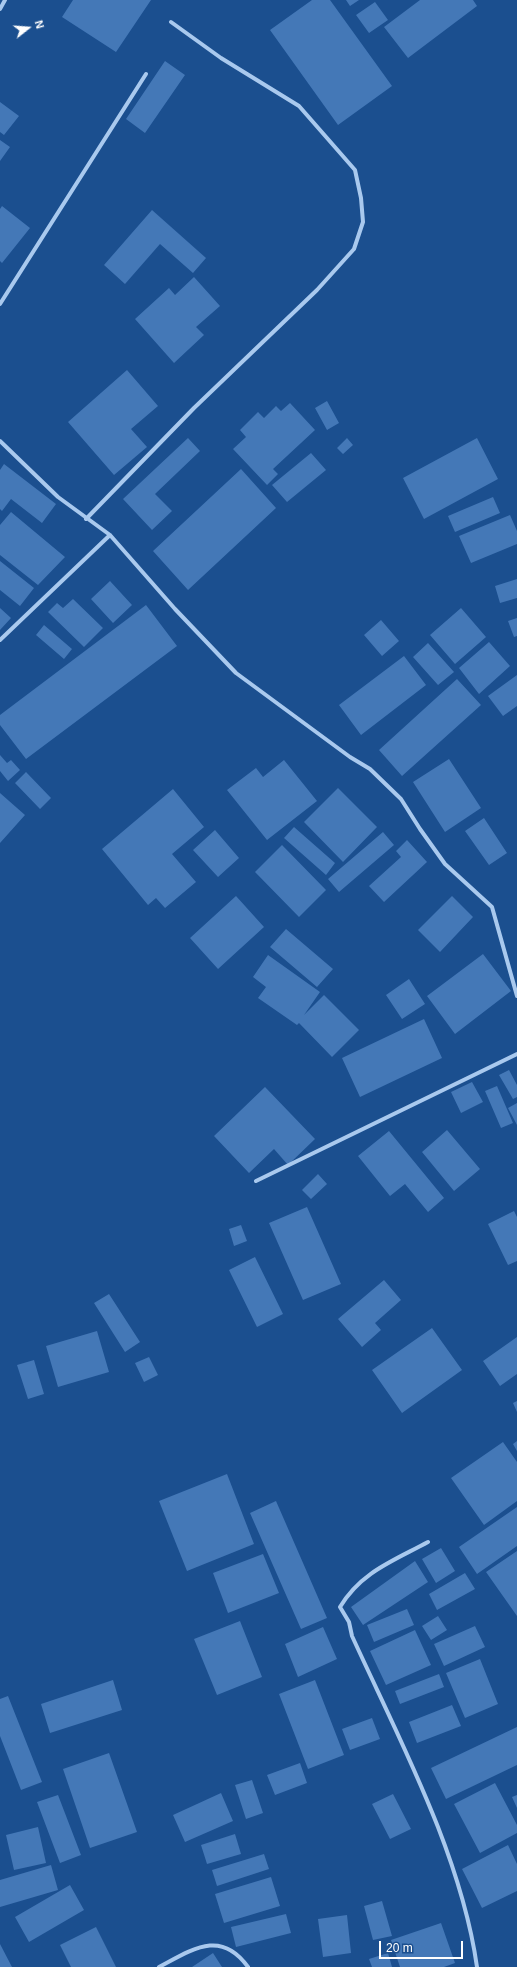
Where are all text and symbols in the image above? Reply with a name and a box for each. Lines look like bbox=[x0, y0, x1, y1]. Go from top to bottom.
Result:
north arrow bbox=[8, 8, 48, 48]
text: N bbox=[33, 19, 46, 30]
scale bar bbox=[381, 1933, 465, 1959]
text: 20 m bbox=[386, 1941, 413, 1955]

